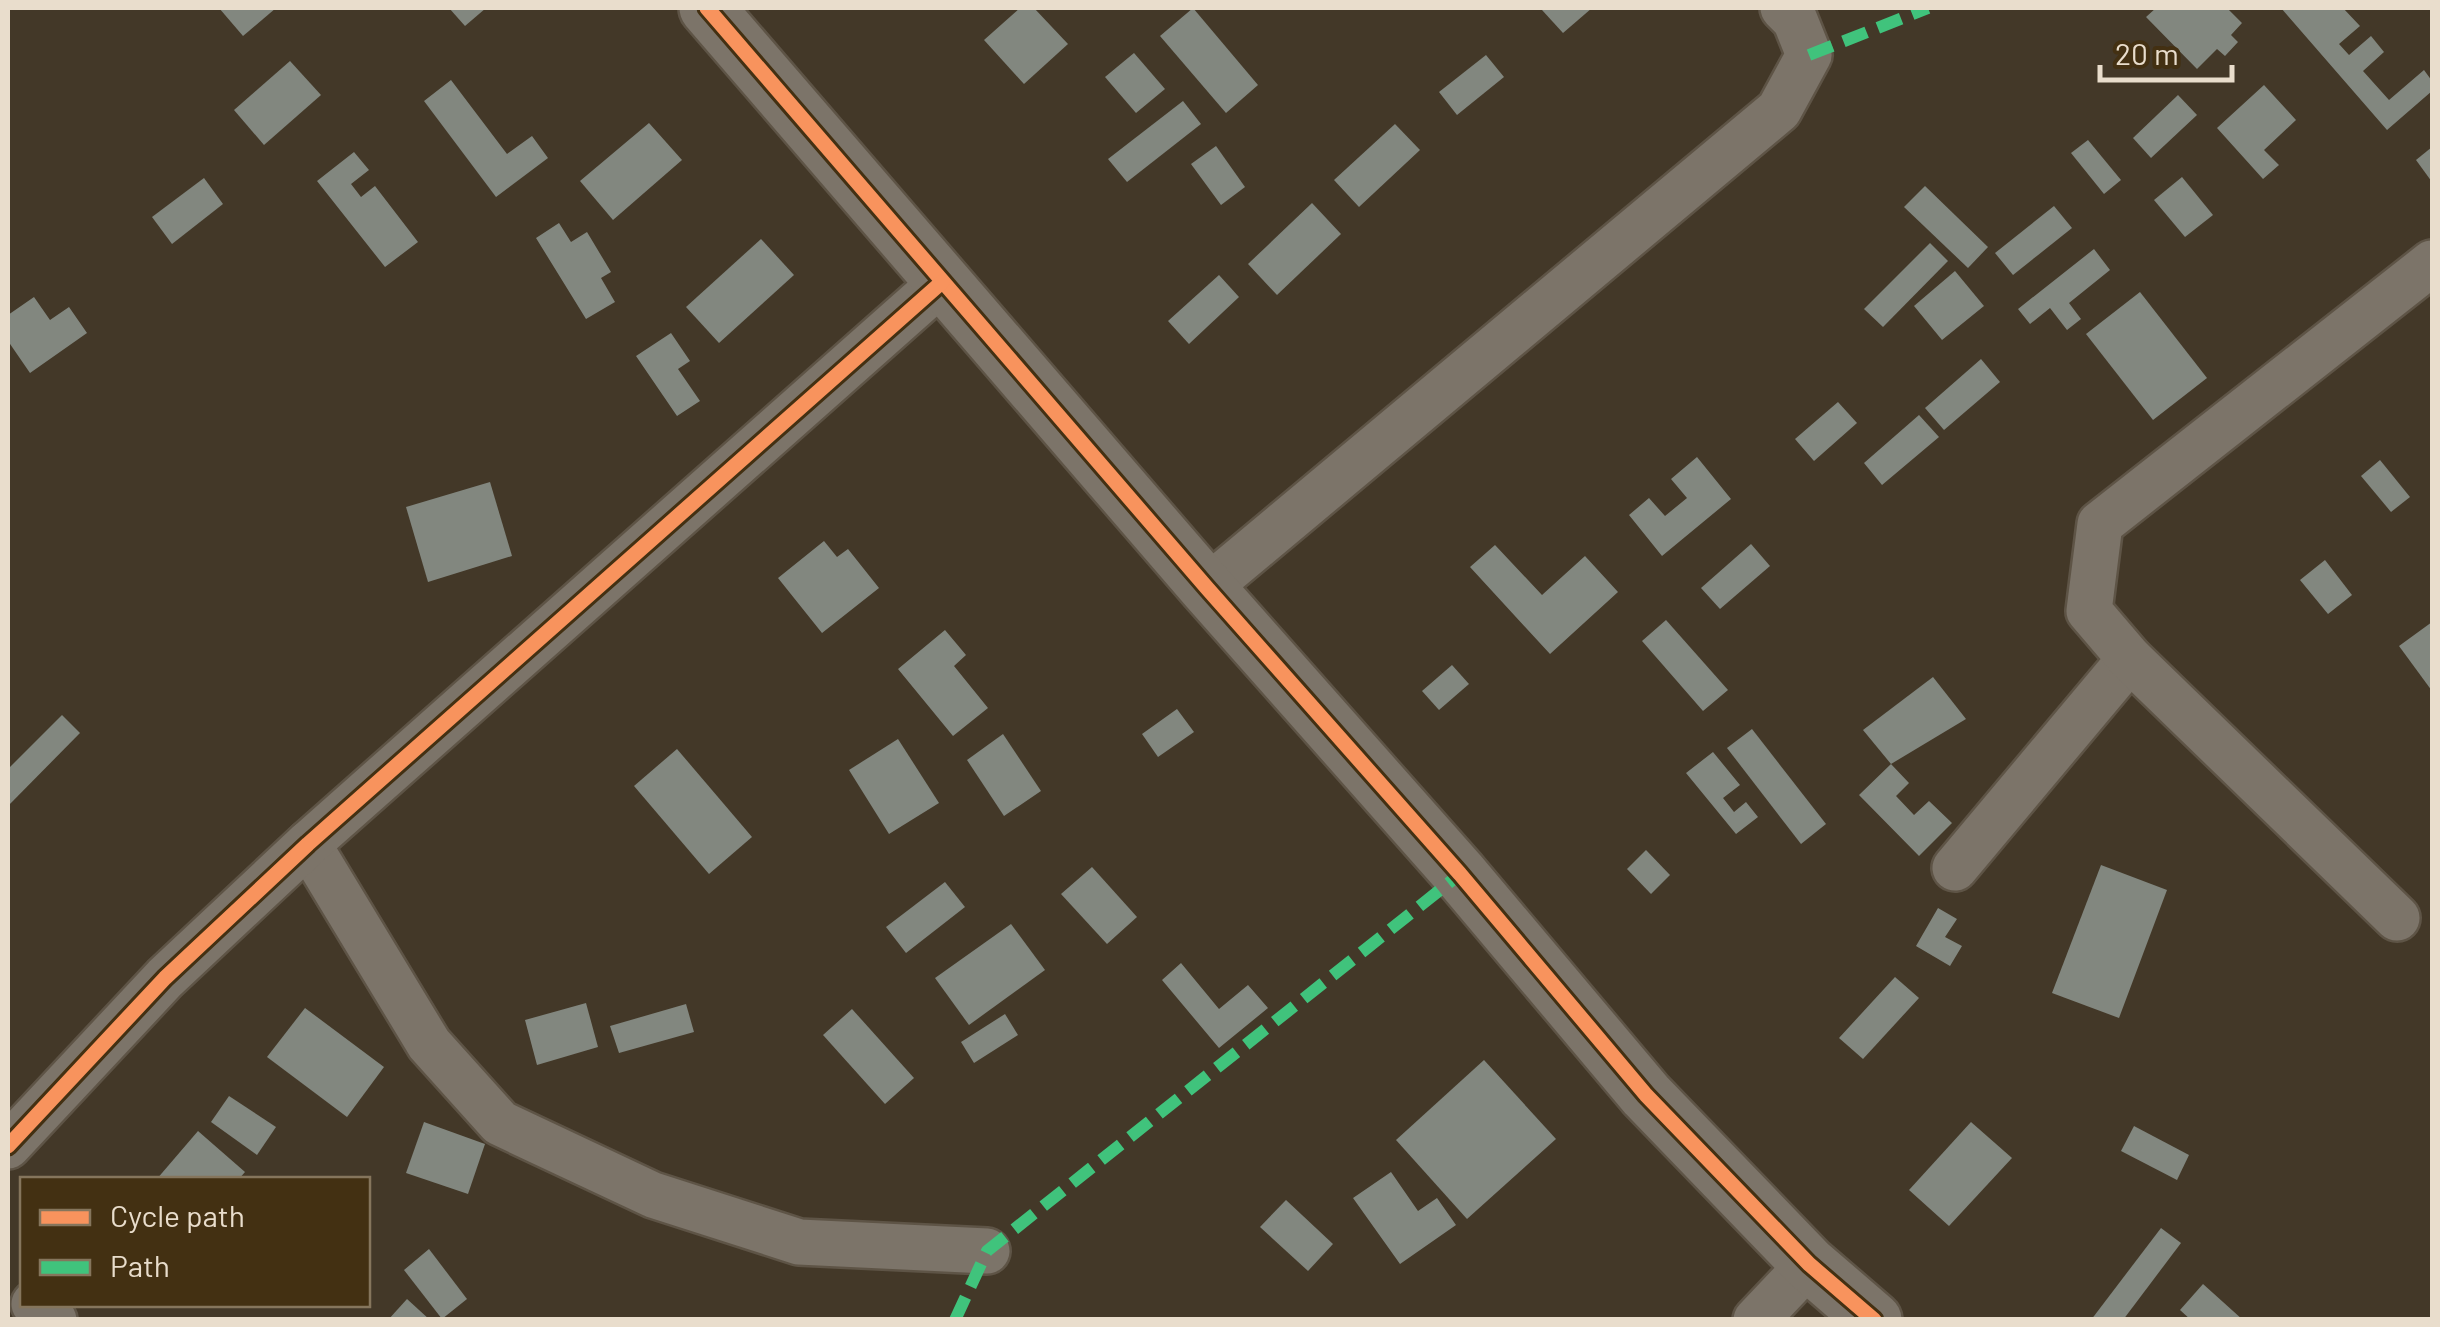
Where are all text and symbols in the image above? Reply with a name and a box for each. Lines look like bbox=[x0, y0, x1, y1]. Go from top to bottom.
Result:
scale bar bbox=[2100, 20, 2232, 82]
text: 20 m bbox=[2115, 35, 2179, 71]
legend bbox=[20, 1177, 370, 1307]
text: Cycle path bbox=[110, 1197, 245, 1233]
text: Path bbox=[110, 1247, 170, 1283]

